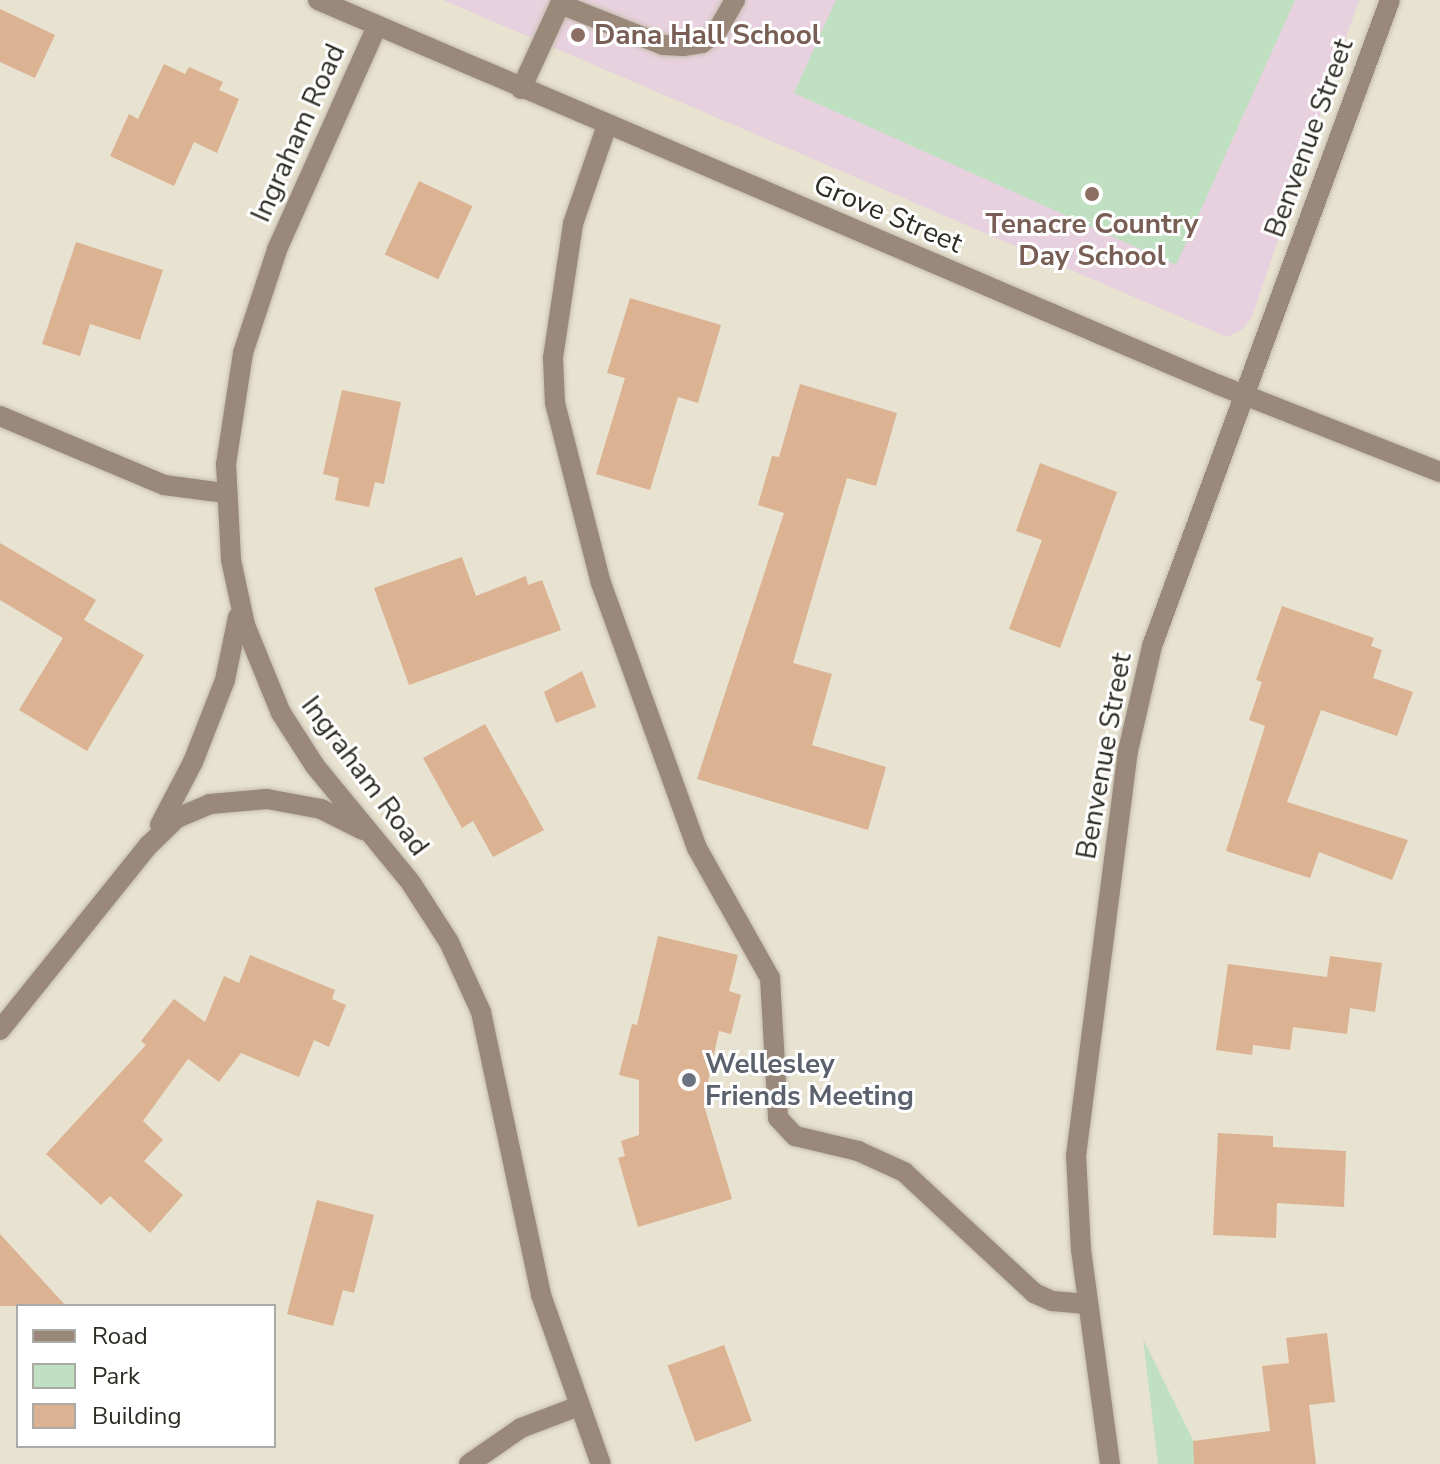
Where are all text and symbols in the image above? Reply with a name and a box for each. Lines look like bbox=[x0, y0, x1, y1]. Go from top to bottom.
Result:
place label: Dana Hall School bbox=[594, 18, 821, 52]
marker: Dana Hall School bbox=[569, 26, 587, 44]
street label: Benvenue Street bbox=[1258, 34, 1360, 242]
street label: Ingraham Road bbox=[244, 39, 352, 227]
street label: Grove Street bbox=[809, 168, 967, 260]
marker: Tenacre Country Day School bbox=[1083, 185, 1101, 203]
place label: Tenacre Country Day School bbox=[986, 207, 1198, 273]
street label: Benvenue Street bbox=[1069, 650, 1139, 862]
street label: Ingraham Road bbox=[294, 690, 436, 862]
place label: Wellesley Friends Meeting bbox=[705, 1047, 914, 1113]
marker: Wellesley Friends Meeting bbox=[680, 1071, 698, 1089]
legend bbox=[16, 1304, 276, 1448]
text: Road bbox=[92, 1320, 148, 1352]
text: Park bbox=[92, 1360, 140, 1392]
text: Building bbox=[92, 1400, 182, 1432]

